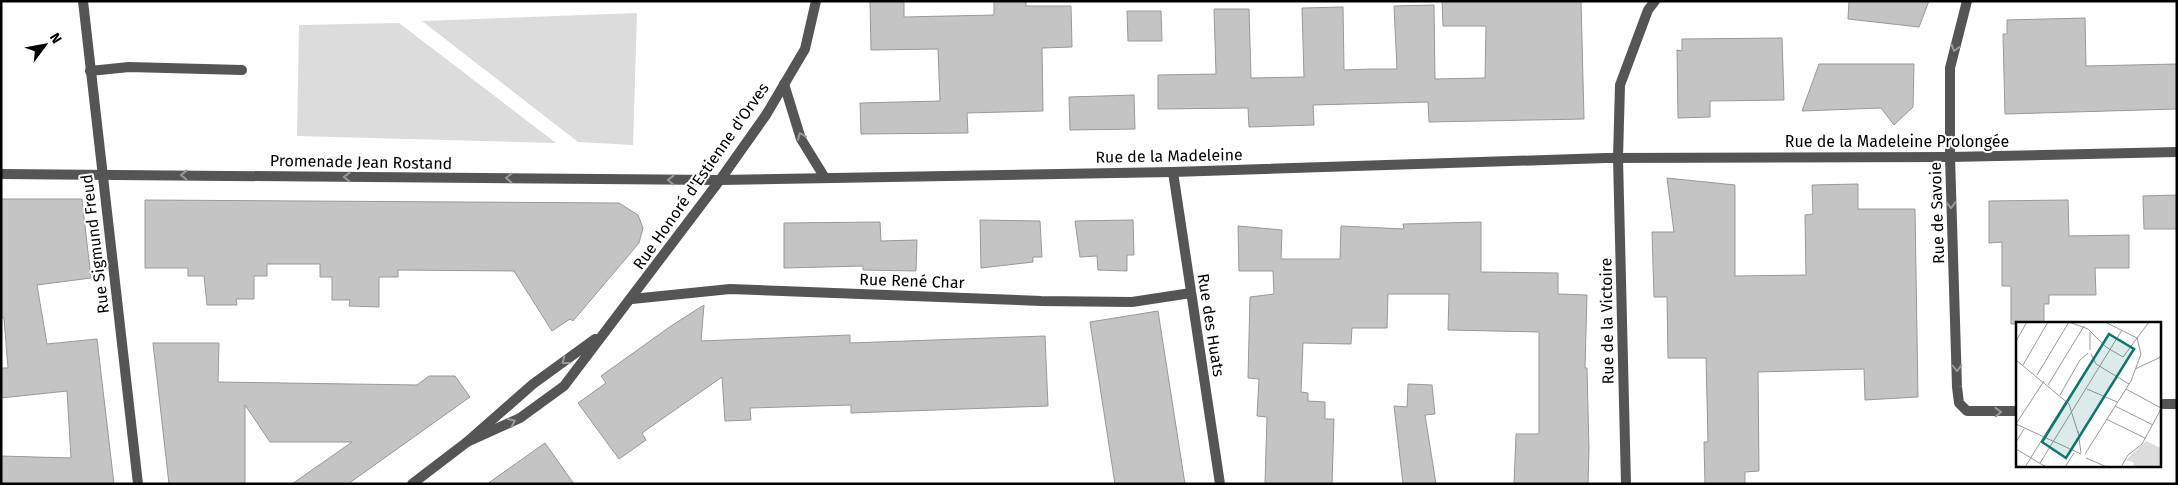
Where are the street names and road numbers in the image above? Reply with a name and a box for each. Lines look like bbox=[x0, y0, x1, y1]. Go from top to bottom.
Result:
street label: Rue Honoré d'Estienne d'Orves bbox=[629, 79, 773, 273]
street label: Rue de la Madeleine Prolongée bbox=[1785, 132, 2009, 151]
street label: Rue de la Madeleine bbox=[1095, 145, 1243, 167]
street label: Promenade Jean Rostand bbox=[270, 151, 452, 173]
street label: Rue de Savoie bbox=[1926, 162, 1948, 264]
street label: Rue Sigmund Freud bbox=[77, 173, 113, 315]
street label: Rue de la Victoire bbox=[1596, 257, 1618, 385]
street label: Rue René Char bbox=[859, 270, 966, 292]
street label: Rue des Huats bbox=[1193, 272, 1229, 378]

